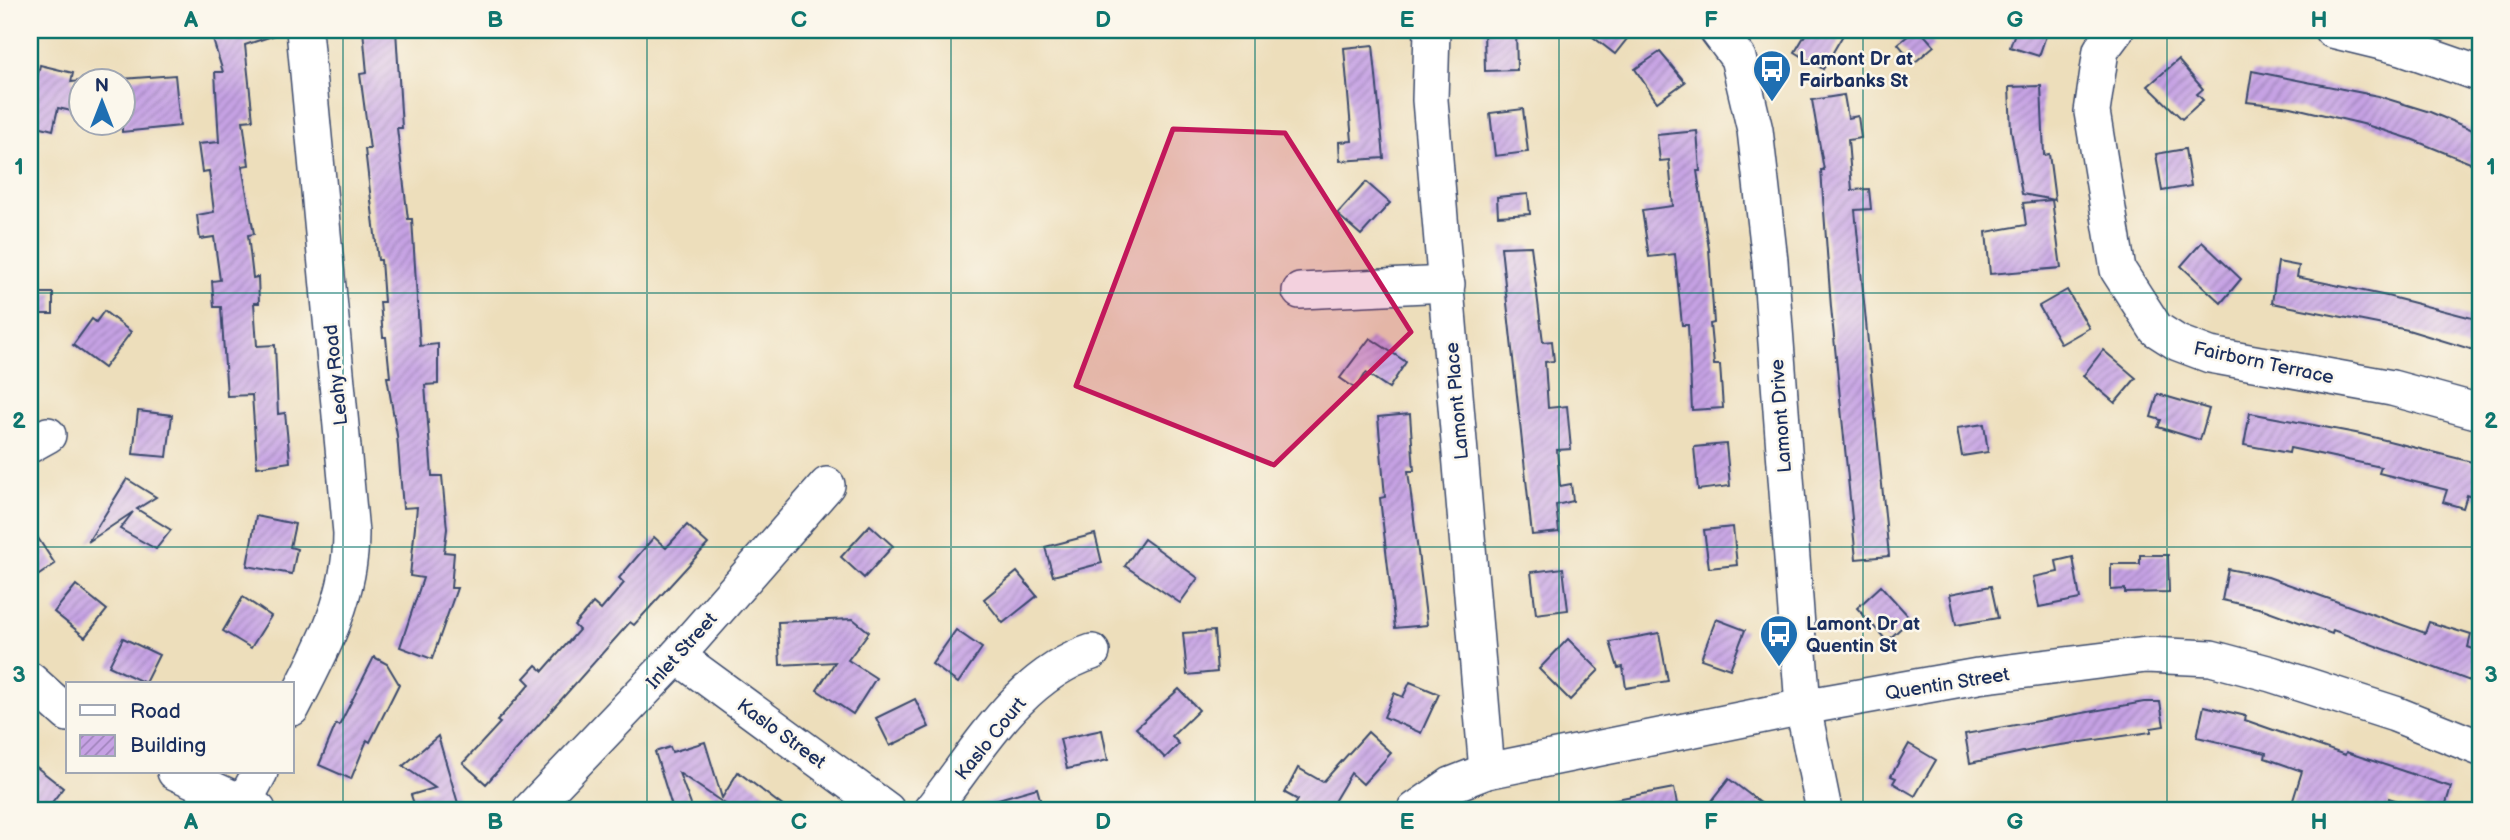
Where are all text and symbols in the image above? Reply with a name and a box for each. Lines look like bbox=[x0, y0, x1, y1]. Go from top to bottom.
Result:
text: A bbox=[183, 6, 199, 34]
text: B bbox=[487, 6, 503, 34]
text: C bbox=[791, 6, 807, 34]
text: D bbox=[1095, 6, 1111, 34]
text: E bbox=[1400, 6, 1415, 34]
text: F bbox=[1704, 6, 1718, 34]
text: G bbox=[2007, 6, 2024, 34]
text: H bbox=[2310, 6, 2328, 34]
bus stop icon: Lamont Dr at Fairbanks St bbox=[1751, 48, 1793, 103]
place label: Lamont Dr at Fairbanks St bbox=[1799, 48, 1914, 93]
north arrow bbox=[66, 66, 136, 136]
text: N bbox=[95, 75, 109, 98]
text: 1 bbox=[14, 153, 24, 181]
text: 1 bbox=[2486, 153, 2496, 181]
street label: Leahy Road bbox=[320, 323, 353, 426]
street label: Fairborn Terrace bbox=[2192, 337, 2336, 390]
street label: Lamont Place bbox=[1441, 341, 1474, 460]
street label: Lamont Drive bbox=[1766, 358, 1797, 474]
text: 2 bbox=[12, 407, 26, 435]
text: 2 bbox=[2484, 407, 2498, 435]
street label: Inlet Street bbox=[642, 608, 722, 694]
bus stop icon: Lamont Dr at Quentin St bbox=[1758, 613, 1800, 668]
place label: Lamont Dr at Quentin St bbox=[1806, 613, 1921, 658]
text: 3 bbox=[12, 661, 26, 689]
text: 3 bbox=[2484, 661, 2498, 689]
street label: Quentin Street bbox=[1884, 663, 2011, 706]
legend bbox=[66, 682, 294, 774]
street label: Kaslo Court bbox=[951, 693, 1032, 785]
street label: Kaslo Street bbox=[732, 694, 830, 774]
text: Road bbox=[130, 699, 181, 724]
text: Building bbox=[130, 733, 206, 758]
text: A bbox=[183, 808, 199, 836]
text: B bbox=[487, 808, 503, 836]
text: C bbox=[791, 808, 807, 836]
text: D bbox=[1095, 808, 1111, 836]
text: E bbox=[1400, 808, 1415, 836]
text: F bbox=[1704, 808, 1718, 836]
text: G bbox=[2007, 808, 2024, 836]
text: H bbox=[2310, 808, 2328, 836]

